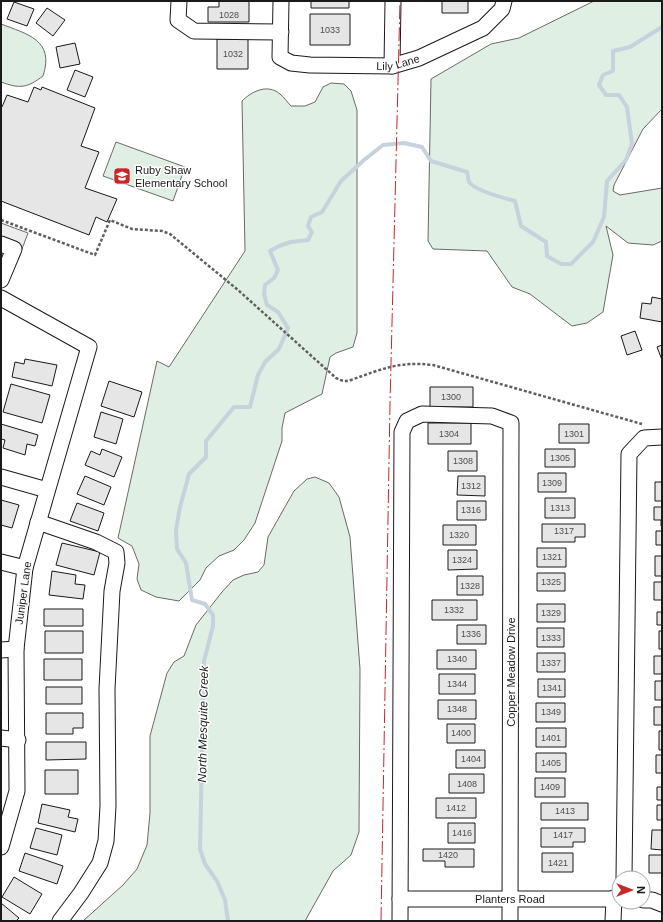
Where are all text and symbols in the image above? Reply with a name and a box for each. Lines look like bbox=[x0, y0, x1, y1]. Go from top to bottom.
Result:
house number: 1028 bbox=[219, 10, 239, 20]
house number: 1033 bbox=[320, 25, 340, 35]
house number: 1032 bbox=[223, 49, 243, 59]
street label: Lily Lane bbox=[376, 52, 421, 72]
place label: Ruby Shaw Elementary School bbox=[135, 164, 227, 189]
school or university icon: Ruby Shaw Elementary School bbox=[112, 166, 132, 186]
house number: 1300 bbox=[441, 392, 461, 402]
house number: 1304 bbox=[439, 429, 459, 439]
house number: 1301 bbox=[564, 429, 584, 439]
house number: 1305 bbox=[550, 453, 570, 463]
house number: 1308 bbox=[453, 456, 473, 466]
house number: 1309 bbox=[542, 478, 562, 488]
house number: 1312 bbox=[461, 481, 481, 491]
house number: 1313 bbox=[550, 503, 570, 513]
house number: 1316 bbox=[461, 505, 481, 515]
house number: 1317 bbox=[554, 526, 574, 536]
house number: 1320 bbox=[449, 530, 469, 540]
house number: 1321 bbox=[542, 552, 562, 562]
house number: 1324 bbox=[452, 555, 472, 565]
street label: Juniper Lane bbox=[13, 561, 33, 625]
house number: 1325 bbox=[541, 577, 561, 587]
house number: 1328 bbox=[460, 581, 480, 591]
house number: 1332 bbox=[444, 605, 464, 615]
house number: 1329 bbox=[541, 608, 561, 618]
street label: Copper Meadow Drive bbox=[505, 617, 517, 727]
house number: 1336 bbox=[461, 629, 481, 639]
house number: 1333 bbox=[541, 633, 561, 643]
house number: 1340 bbox=[447, 654, 467, 664]
house number: 1337 bbox=[541, 658, 561, 668]
water label: North Mesquite Creek bbox=[195, 665, 211, 782]
house number: 1344 bbox=[447, 679, 467, 689]
house number: 1341 bbox=[542, 683, 562, 693]
house number: 1348 bbox=[447, 704, 467, 714]
house number: 1349 bbox=[541, 707, 561, 717]
house number: 1400 bbox=[451, 728, 471, 738]
house number: 1401 bbox=[541, 733, 561, 743]
house number: 1404 bbox=[461, 754, 481, 764]
house number: 1405 bbox=[541, 758, 561, 768]
house number: 1408 bbox=[457, 779, 477, 789]
house number: 1409 bbox=[540, 782, 560, 792]
house number: 1412 bbox=[446, 803, 466, 813]
house number: 1413 bbox=[555, 806, 575, 816]
house number: 1416 bbox=[452, 828, 472, 838]
house number: 1417 bbox=[553, 830, 573, 840]
house number: 1420 bbox=[438, 850, 458, 860]
house number: 1421 bbox=[548, 858, 568, 868]
north arrow bbox=[611, 870, 651, 910]
text: N bbox=[635, 886, 647, 894]
street label: Planters Road bbox=[475, 893, 545, 905]

